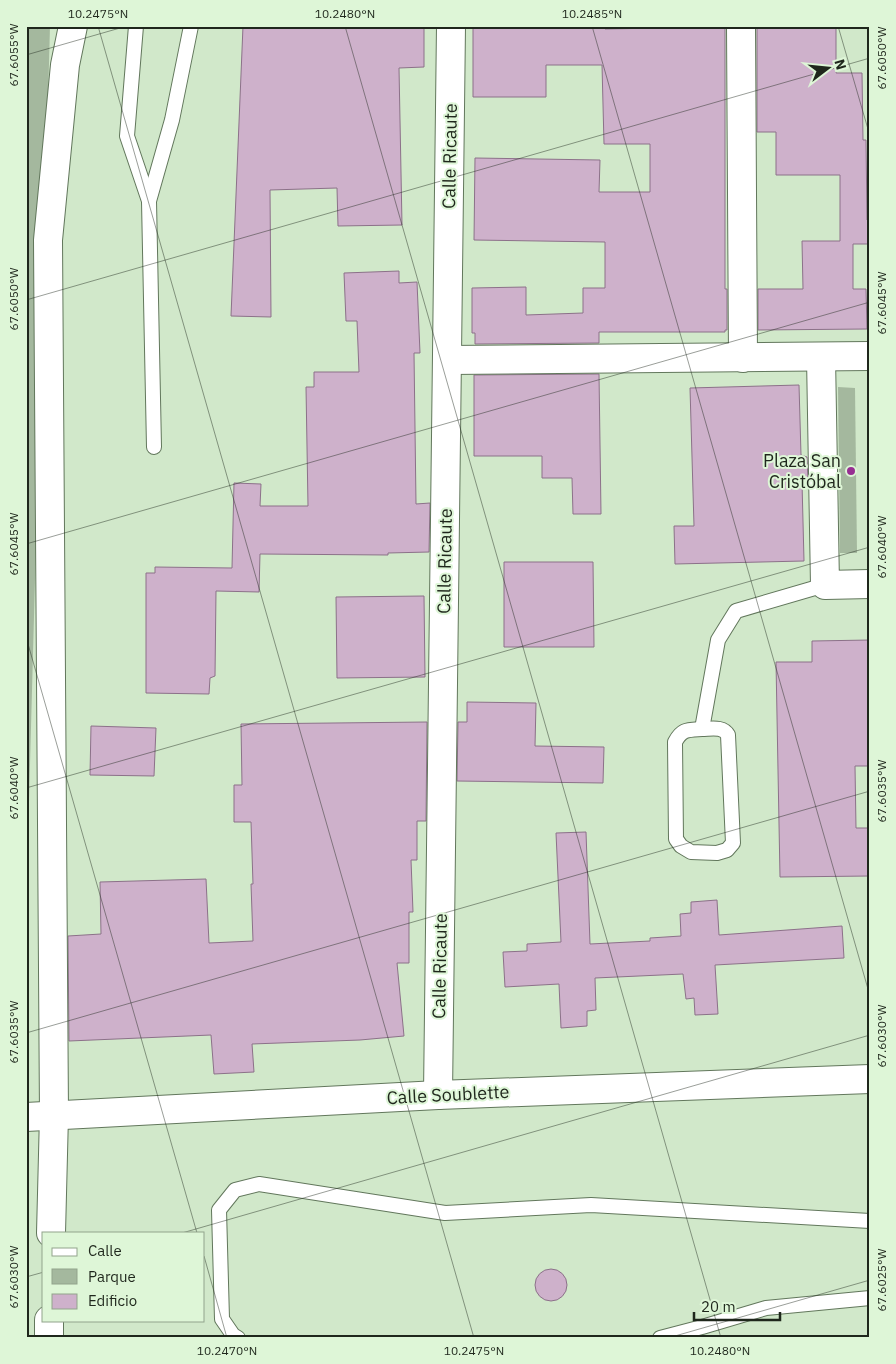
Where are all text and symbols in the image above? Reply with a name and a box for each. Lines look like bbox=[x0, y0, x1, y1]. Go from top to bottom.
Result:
text: 10.2475°N bbox=[68, 6, 128, 21]
text: 10.2480°N bbox=[315, 6, 375, 21]
text: 10.2485°N bbox=[562, 6, 622, 21]
text: 67.6055°W bbox=[6, 23, 21, 86]
text: 67.6050°W bbox=[874, 26, 889, 89]
north arrow bbox=[804, 42, 854, 92]
text: N bbox=[830, 57, 851, 72]
street label: Calle Ricaute bbox=[437, 103, 462, 209]
text: 67.6050°W bbox=[6, 267, 21, 330]
text: 67.6045°W bbox=[874, 271, 889, 334]
place label: Plaza San Cristóbal bbox=[763, 449, 841, 493]
marker: Plaza San Cristóbal bbox=[845, 465, 857, 477]
street label: Calle Ricaute bbox=[432, 508, 457, 614]
text: 67.6045°W bbox=[6, 512, 21, 575]
text: 67.6040°W bbox=[874, 515, 889, 578]
text: 67.6040°W bbox=[6, 756, 21, 819]
text: 67.6035°W bbox=[874, 759, 889, 822]
street label: Calle Ricaute bbox=[427, 913, 452, 1019]
text: 67.6035°W bbox=[6, 1000, 21, 1063]
text: 67.6030°W bbox=[874, 1004, 889, 1067]
street label: Calle Soublette bbox=[386, 1080, 510, 1109]
legend bbox=[42, 1232, 205, 1322]
text: Calle bbox=[88, 1241, 122, 1260]
text: 67.6030°W bbox=[6, 1245, 21, 1308]
text: 67.6025°W bbox=[874, 1248, 889, 1311]
text: Parque bbox=[88, 1267, 136, 1286]
scale bar bbox=[694, 1289, 780, 1321]
text: Edificio bbox=[88, 1291, 137, 1310]
text: 20 m bbox=[701, 1297, 736, 1316]
text: 10.2470°N bbox=[197, 1343, 257, 1358]
text: 10.2475°N bbox=[444, 1343, 504, 1358]
text: 10.2480°N bbox=[690, 1343, 750, 1358]

